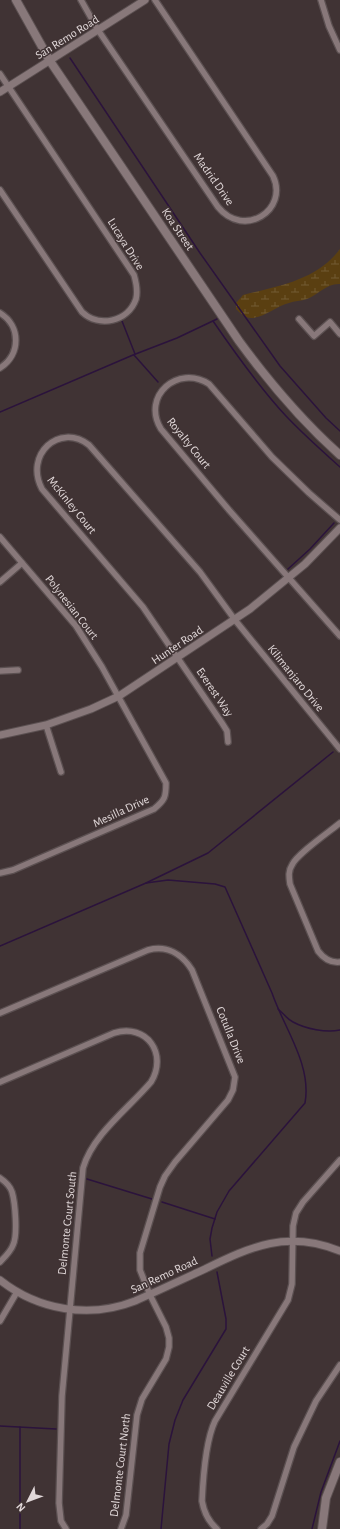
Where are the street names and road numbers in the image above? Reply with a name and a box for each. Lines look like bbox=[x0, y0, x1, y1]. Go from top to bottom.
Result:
street label: San Remo Road bbox=[33, 13, 101, 61]
street label: Madrid Drive bbox=[192, 151, 236, 207]
street label: Koa Street bbox=[160, 206, 196, 252]
street label: Lucaya Drive bbox=[105, 216, 147, 272]
street label: Royalty Court bbox=[164, 415, 213, 472]
street label: McKinley Court bbox=[44, 474, 99, 537]
street label: Polynesian Court bbox=[42, 573, 101, 642]
street label: Hunter Road bbox=[149, 623, 205, 667]
street label: Kilimanjaro Drive bbox=[265, 642, 326, 714]
street label: Everest Way bbox=[194, 665, 236, 719]
street label: Mesilla Drive bbox=[91, 793, 151, 829]
street label: Cotulla Drive bbox=[214, 1005, 248, 1065]
street label: Delmonte Court South bbox=[56, 1171, 78, 1275]
street label: San Remo Road bbox=[129, 1254, 199, 1296]
street label: Deauville Court bbox=[204, 1344, 252, 1412]
street label: Delmonte Court North bbox=[108, 1413, 132, 1517]

